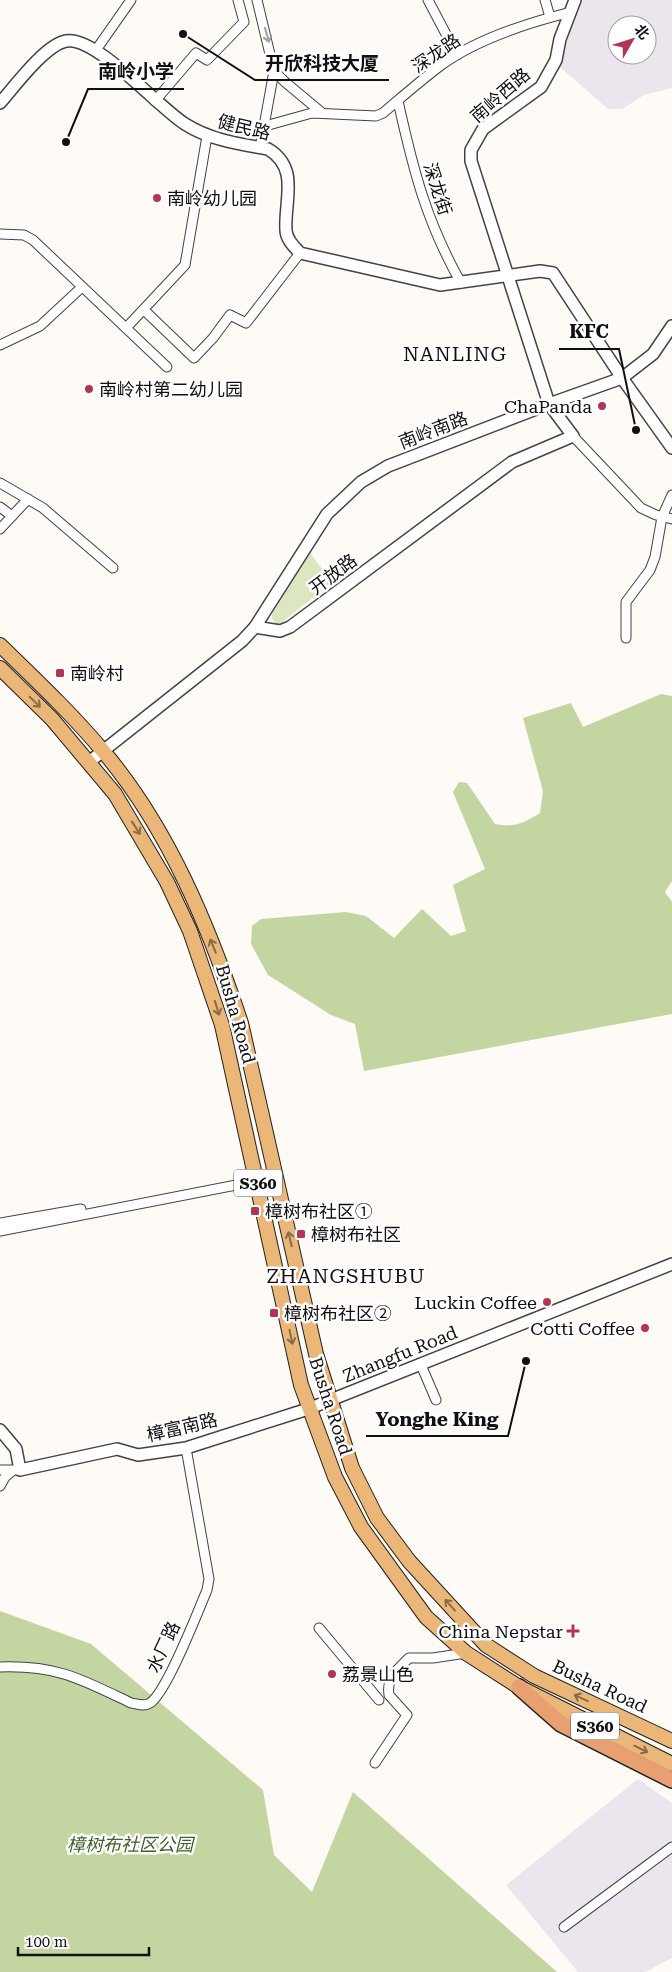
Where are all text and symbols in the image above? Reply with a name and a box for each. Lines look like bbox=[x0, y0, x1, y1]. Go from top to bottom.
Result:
north arrow bbox=[607, 15, 657, 65]
text: 北 bbox=[631, 21, 653, 42]
one-way arrow bbox=[262, 27, 272, 43]
street label: 深龙路 bbox=[408, 29, 464, 77]
callout: 开欣科技大厦 bbox=[255, 46, 389, 80]
text: 开欣科技大厦 bbox=[265, 52, 379, 75]
callout: 南岭小学 bbox=[88, 55, 184, 89]
text: 南岭小学 bbox=[98, 60, 174, 83]
street label: 南岭西路 bbox=[466, 63, 534, 127]
street label: 健民路 bbox=[215, 110, 273, 144]
street label: 深龙街 bbox=[420, 160, 456, 218]
place label: 南岭幼儿园 bbox=[167, 188, 257, 209]
marker: 南岭幼儿园 bbox=[151, 192, 163, 204]
callout: KFC bbox=[559, 315, 619, 349]
text: KFC bbox=[569, 320, 609, 343]
district label: NANLING bbox=[403, 342, 507, 366]
place label: 南岭村第二幼儿园 bbox=[99, 379, 243, 400]
marker: 南岭村第二幼儿园 bbox=[83, 383, 95, 395]
place label: ChaPanda bbox=[504, 396, 592, 417]
marker: ChaPanda bbox=[596, 400, 608, 412]
street label: 南岭南路 bbox=[396, 407, 470, 453]
street label: 开放路 bbox=[305, 549, 361, 599]
place label: 南岭村 bbox=[70, 663, 124, 684]
marker: 南岭村 bbox=[54, 667, 66, 679]
one-way arrow bbox=[29, 696, 41, 708]
one-way arrow bbox=[132, 821, 142, 835]
one-way arrow bbox=[208, 939, 218, 954]
street label: Busha Road bbox=[212, 962, 260, 1066]
one-way arrow bbox=[212, 1000, 222, 1016]
road number: S360 bbox=[234, 1170, 282, 1196]
place label: 樟树布社区① bbox=[265, 1201, 373, 1222]
marker: 樟树布社区① bbox=[249, 1205, 261, 1217]
place label: 樟树布社区 bbox=[311, 1224, 401, 1245]
marker: 樟树布社区 bbox=[295, 1228, 307, 1240]
one-way arrow bbox=[285, 1231, 294, 1247]
district label: ZHANGSHUBU bbox=[266, 1264, 426, 1288]
place label: Luckin Coffee bbox=[415, 1292, 537, 1313]
marker: Luckin Coffee bbox=[541, 1296, 553, 1308]
place label: 樟树布社区② bbox=[284, 1303, 392, 1324]
marker: 樟树布社区② bbox=[268, 1307, 280, 1319]
place label: Cotti Coffee bbox=[530, 1318, 635, 1339]
street label: Zhangfu Road bbox=[340, 1321, 461, 1386]
marker: Cotti Coffee bbox=[639, 1322, 651, 1334]
one-way arrow bbox=[287, 1329, 296, 1345]
street label: Busha Road bbox=[305, 1354, 357, 1458]
callout: Yonghe King bbox=[366, 1402, 508, 1436]
text: Yonghe King bbox=[376, 1408, 499, 1431]
street label: 樟富南路 bbox=[145, 1409, 219, 1445]
one-way arrow bbox=[444, 1599, 456, 1612]
street label: 水厂路 bbox=[142, 1618, 184, 1676]
place label: China Nepstar bbox=[439, 1621, 563, 1642]
marker: China Nepstar bbox=[567, 1625, 579, 1637]
street label: Busha Road bbox=[549, 1655, 651, 1717]
place label: 荔景山色 bbox=[342, 1664, 414, 1685]
marker: 荔景山色 bbox=[326, 1668, 338, 1680]
one-way arrow bbox=[574, 1692, 589, 1702]
road number: S360 bbox=[571, 1712, 619, 1740]
one-way arrow bbox=[633, 1744, 648, 1754]
park label: 樟树布社区公园 bbox=[67, 1834, 196, 1855]
scale bar bbox=[18, 1924, 149, 1956]
text: 100 m bbox=[25, 1933, 68, 1951]

